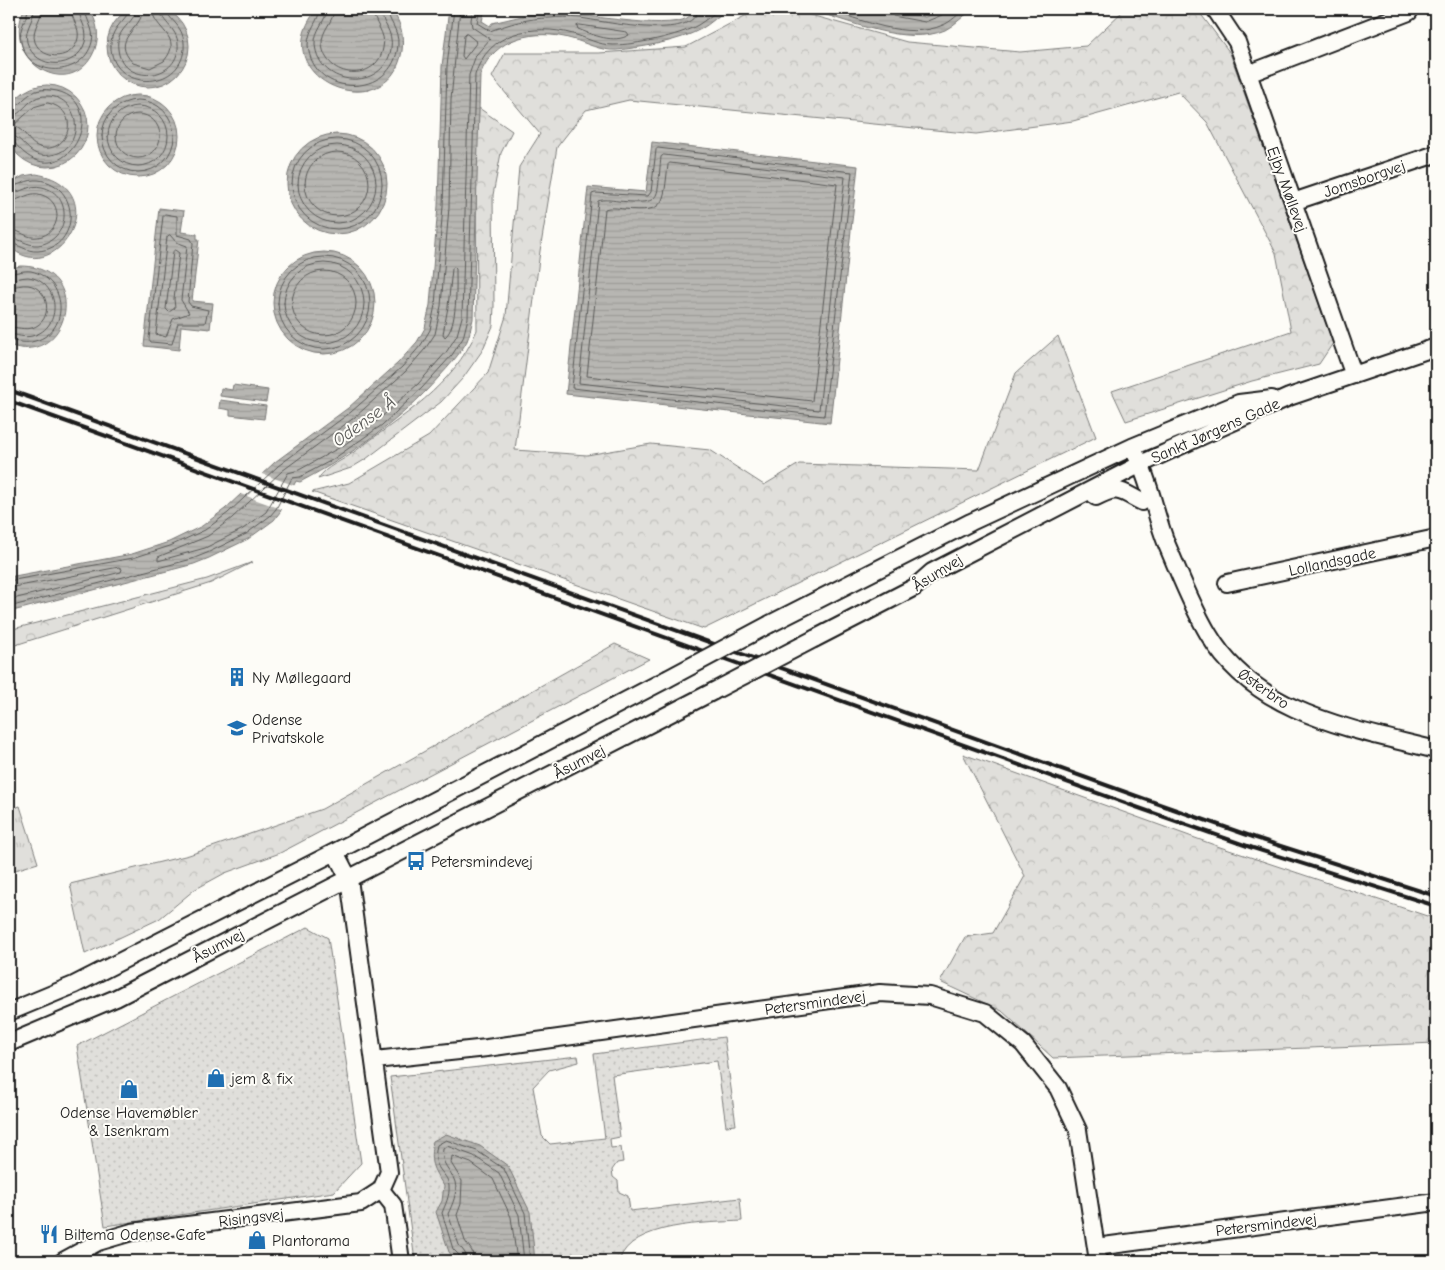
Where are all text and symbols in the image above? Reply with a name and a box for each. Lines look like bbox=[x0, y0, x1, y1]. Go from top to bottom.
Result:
street label: Ejby Møllevej bbox=[1263, 144, 1311, 234]
street label: Jomsborgvej bbox=[1321, 157, 1408, 201]
water label: Odense Å bbox=[328, 391, 400, 451]
street label: Sankt Jørgens Gade bbox=[1148, 394, 1282, 467]
street label: Lollandsgade bbox=[1287, 544, 1377, 580]
street label: Åsumvej bbox=[909, 550, 966, 595]
street label: Østerbro bbox=[1234, 665, 1293, 713]
building icon: Ny Møllegaard bbox=[226, 666, 248, 688]
place label: Ny Møllegaard bbox=[252, 669, 351, 687]
place label: Odense Privatskole bbox=[252, 711, 324, 747]
school or university icon: Odense Privatskole bbox=[226, 717, 248, 739]
street label: Åsumvej bbox=[550, 740, 608, 783]
bus stop icon: Petersmindevej bbox=[405, 850, 427, 872]
place label: Petersmindevej bbox=[431, 853, 533, 871]
street label: Åsumvej bbox=[189, 924, 247, 967]
street label: Petersmindevej bbox=[763, 987, 867, 1019]
shop icon: jem & fix bbox=[205, 1067, 227, 1089]
place label: jem & fix bbox=[229, 1070, 293, 1088]
shop icon: Odense Havemøbler & Isenkram bbox=[118, 1078, 140, 1100]
place label: Odense Havemøbler & Isenkram bbox=[60, 1104, 199, 1140]
street label: Risingsvej bbox=[217, 1205, 285, 1231]
street label: Petersmindevej bbox=[1214, 1210, 1318, 1240]
restaurant icon: Biltema Odense Cafe bbox=[38, 1223, 60, 1245]
place label: Biltema Odense Cafe bbox=[64, 1226, 206, 1244]
shop icon: Plantorama bbox=[246, 1229, 268, 1251]
place label: Plantorama bbox=[272, 1232, 350, 1250]

